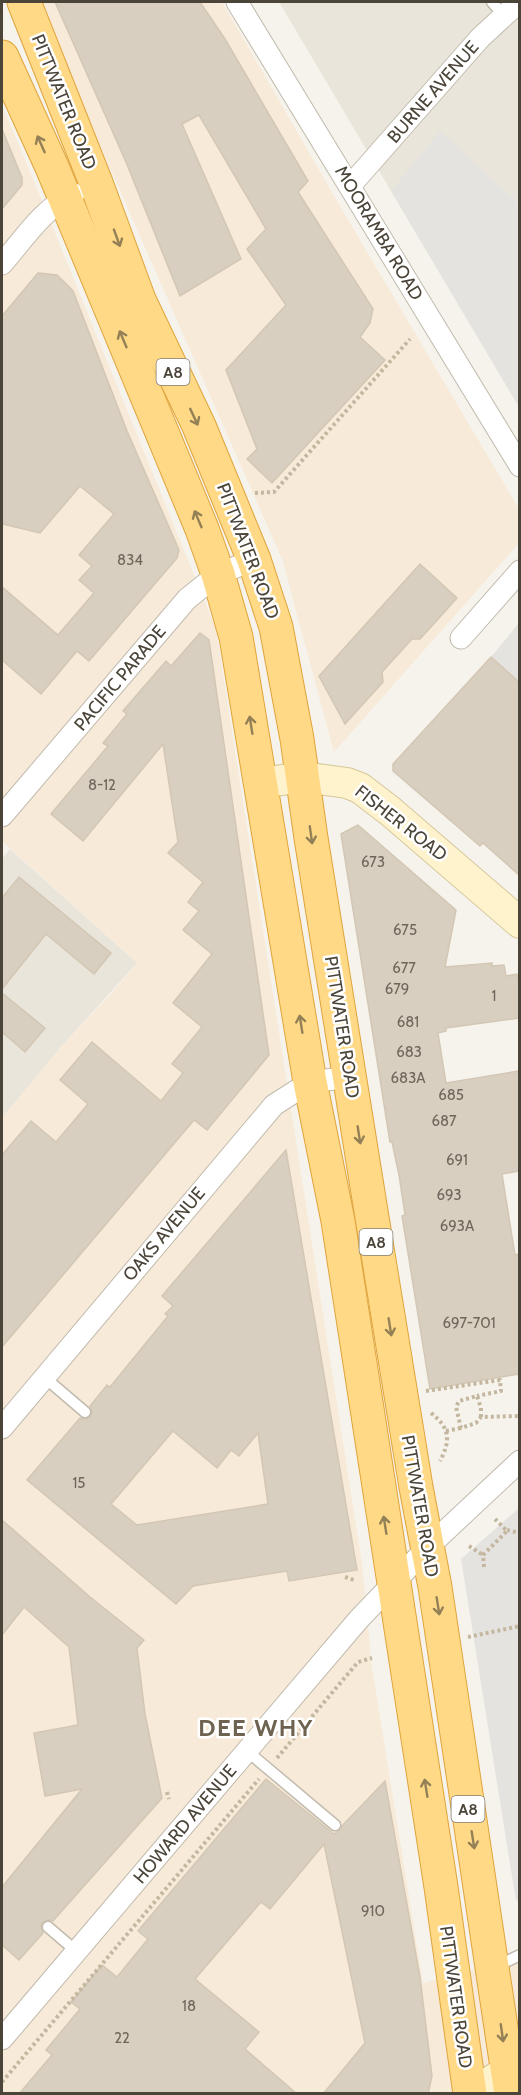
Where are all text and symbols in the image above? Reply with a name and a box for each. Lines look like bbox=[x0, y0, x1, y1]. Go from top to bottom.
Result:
street label: PITTWATER ROAD bbox=[27, 31, 101, 173]
street label: BURNE AVENUE bbox=[383, 36, 483, 148]
one-way arrow bbox=[35, 136, 46, 154]
street label: MOORAMBA ROAD bbox=[330, 162, 428, 304]
one-way arrow bbox=[112, 228, 123, 247]
one-way arrow bbox=[117, 331, 128, 349]
road number: A8 bbox=[156, 359, 190, 385]
one-way arrow bbox=[189, 407, 201, 425]
street label: PITTWATER ROAD bbox=[212, 480, 284, 622]
one-way arrow bbox=[192, 511, 203, 529]
house number: 834 bbox=[117, 551, 143, 569]
street label: PACIFIC PARADE bbox=[69, 621, 171, 735]
one-way arrow bbox=[246, 716, 257, 736]
house number: 8-12 bbox=[88, 776, 116, 794]
street label: FISHER ROAD bbox=[351, 780, 451, 866]
one-way arrow bbox=[305, 824, 316, 844]
house number: 673 bbox=[361, 853, 385, 871]
house number: 675 bbox=[393, 921, 417, 939]
street label: PITTWATER ROAD bbox=[320, 954, 364, 1100]
house number: 677 bbox=[392, 959, 416, 977]
house number: 679 bbox=[385, 980, 409, 998]
house number: 1 bbox=[492, 987, 496, 1005]
house number: 681 bbox=[397, 1013, 419, 1031]
one-way arrow bbox=[295, 1015, 306, 1034]
house number: 683 bbox=[396, 1043, 422, 1061]
house number: 683A bbox=[391, 1069, 426, 1087]
house number: 685 bbox=[438, 1086, 464, 1104]
house number: 687 bbox=[431, 1112, 457, 1130]
one-way arrow bbox=[354, 1124, 365, 1144]
house number: 691 bbox=[446, 1151, 468, 1169]
street label: OAKS AVENUE bbox=[118, 1182, 210, 1286]
house number: 693 bbox=[436, 1186, 462, 1204]
house number: 693A bbox=[440, 1217, 475, 1235]
road number: A8 bbox=[360, 1229, 392, 1255]
house number: 697-701 bbox=[442, 1314, 496, 1332]
one-way arrow bbox=[384, 1317, 395, 1337]
street label: PITTWATER ROAD bbox=[397, 1433, 443, 1579]
house number: 15 bbox=[72, 1474, 86, 1492]
one-way arrow bbox=[379, 1516, 390, 1535]
one-way arrow bbox=[432, 1595, 443, 1615]
district label: DEE WHY bbox=[198, 1713, 314, 1742]
street label: HOWARD AVENUE bbox=[129, 1760, 241, 1888]
one-way arrow bbox=[421, 1779, 432, 1798]
road number: A8 bbox=[452, 1796, 484, 1822]
one-way arrow bbox=[468, 1830, 479, 1849]
house number: 910 bbox=[361, 1902, 385, 1920]
street label: PITTWATER ROAD bbox=[435, 1924, 477, 2070]
house number: 18 bbox=[182, 1997, 196, 2015]
one-way arrow bbox=[497, 2022, 508, 2042]
house number: 22 bbox=[114, 2029, 130, 2047]

